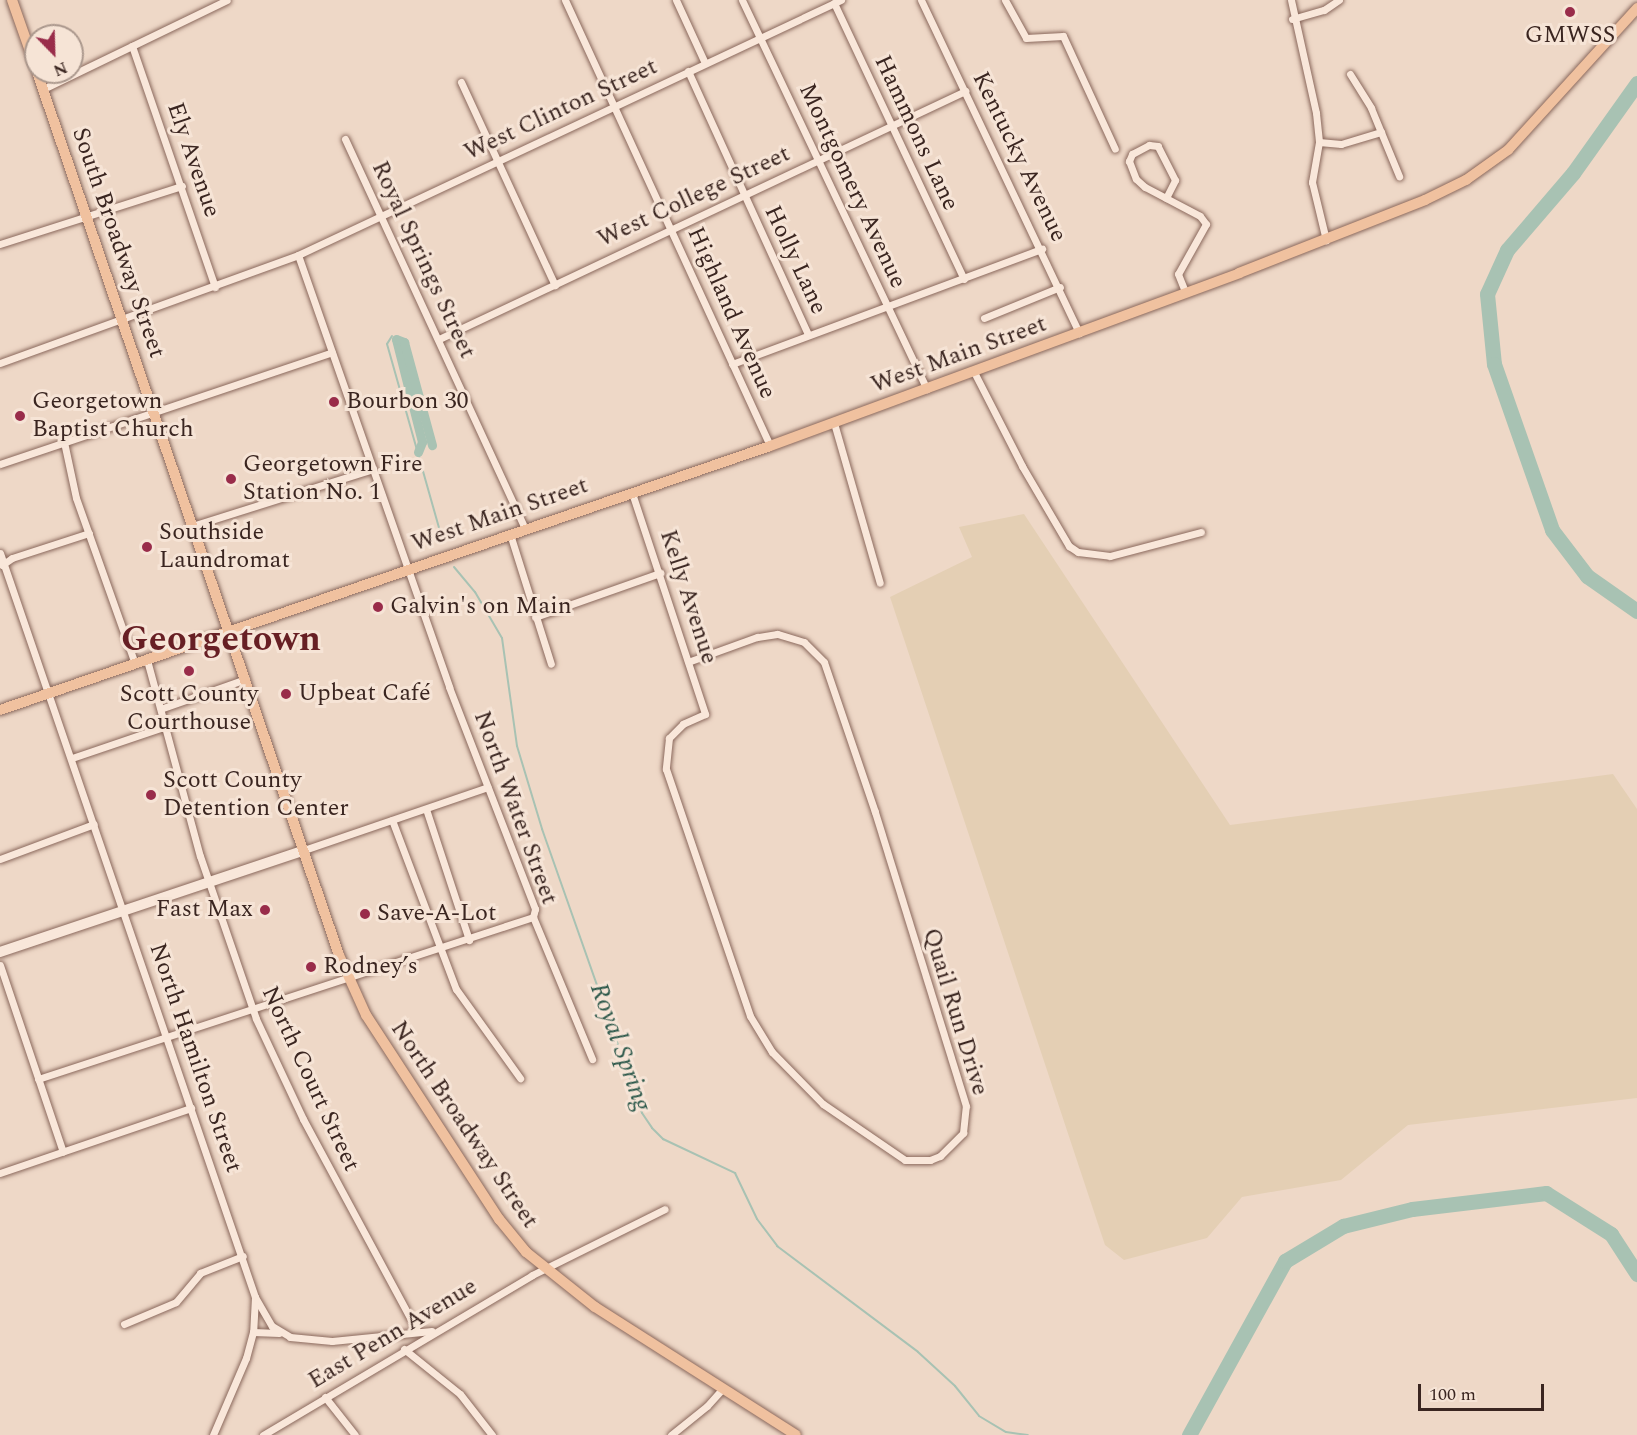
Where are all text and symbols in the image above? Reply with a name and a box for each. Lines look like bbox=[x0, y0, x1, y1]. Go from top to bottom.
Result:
marker: GMWSS bbox=[1563, 5, 1577, 19]
place label: GMWSS bbox=[1525, 22, 1615, 50]
north arrow bbox=[24, 24, 84, 84]
street label: Hammons Lane bbox=[867, 51, 965, 215]
street label: West Clinton Street bbox=[460, 53, 662, 167]
text: N bbox=[50, 55, 71, 82]
street label: Kentucky Avenue bbox=[965, 67, 1073, 247]
street label: Montgomery Avenue bbox=[792, 79, 912, 293]
street label: Ely Avenue bbox=[160, 99, 226, 221]
street label: South Broadway Street bbox=[65, 124, 171, 362]
street label: West College Street bbox=[593, 140, 795, 254]
street label: Royal Springs Street bbox=[365, 157, 481, 363]
street label: Holly Lane bbox=[757, 201, 833, 319]
street label: Highland Avenue bbox=[680, 223, 782, 403]
street label: West Main Street bbox=[867, 310, 1051, 400]
place label: Georgetown Baptist Church bbox=[32, 388, 194, 444]
place label: Bourbon 30 bbox=[346, 388, 468, 416]
marker: Bourbon 30 bbox=[327, 395, 341, 409]
marker: Georgetown Baptist Church bbox=[13, 409, 27, 423]
place label: Georgetown Fire Station No. 1 bbox=[243, 451, 423, 507]
street label: West Main Street bbox=[408, 471, 592, 559]
marker: Georgetown Fire Station No. 1 bbox=[224, 472, 238, 486]
place label: Southside Laundromat bbox=[159, 519, 290, 575]
street label: Kelly Avenue bbox=[653, 526, 723, 668]
marker: Southside Laundromat bbox=[140, 540, 154, 554]
place label: Galvin's on Main bbox=[390, 593, 572, 621]
marker: Galvin's on Main bbox=[371, 600, 385, 614]
district label: Georgetown bbox=[121, 618, 321, 662]
marker: Scott County Courthouse bbox=[182, 664, 196, 678]
place label: Upbeat Café bbox=[298, 680, 431, 708]
place label: Scott County Courthouse bbox=[120, 681, 258, 737]
marker: Upbeat Café bbox=[279, 687, 293, 701]
street label: North Water Street bbox=[467, 707, 563, 909]
place label: Scott County Detention Center bbox=[163, 767, 349, 823]
marker: Scott County Detention Center bbox=[144, 788, 158, 802]
place label: Fast Max bbox=[156, 896, 253, 924]
place label: Save-A-Lot bbox=[377, 900, 497, 928]
marker: Fast Max bbox=[258, 903, 272, 917]
marker: Save-A-Lot bbox=[358, 907, 372, 921]
street label: Quail Run Drive bbox=[916, 925, 994, 1099]
street label: North Hamilton Street bbox=[142, 939, 248, 1177]
place label: Rodney’s bbox=[323, 953, 418, 981]
marker: Rodney’s bbox=[304, 960, 318, 974]
water label: Royal Spring bbox=[582, 979, 658, 1115]
street label: North Court Street bbox=[254, 982, 366, 1176]
street label: North Broadway Street bbox=[384, 1016, 544, 1234]
street label: East Penn Avenue bbox=[303, 1272, 483, 1396]
scale bar bbox=[1421, 1372, 1547, 1410]
text: 100 m bbox=[1429, 1381, 1476, 1408]

